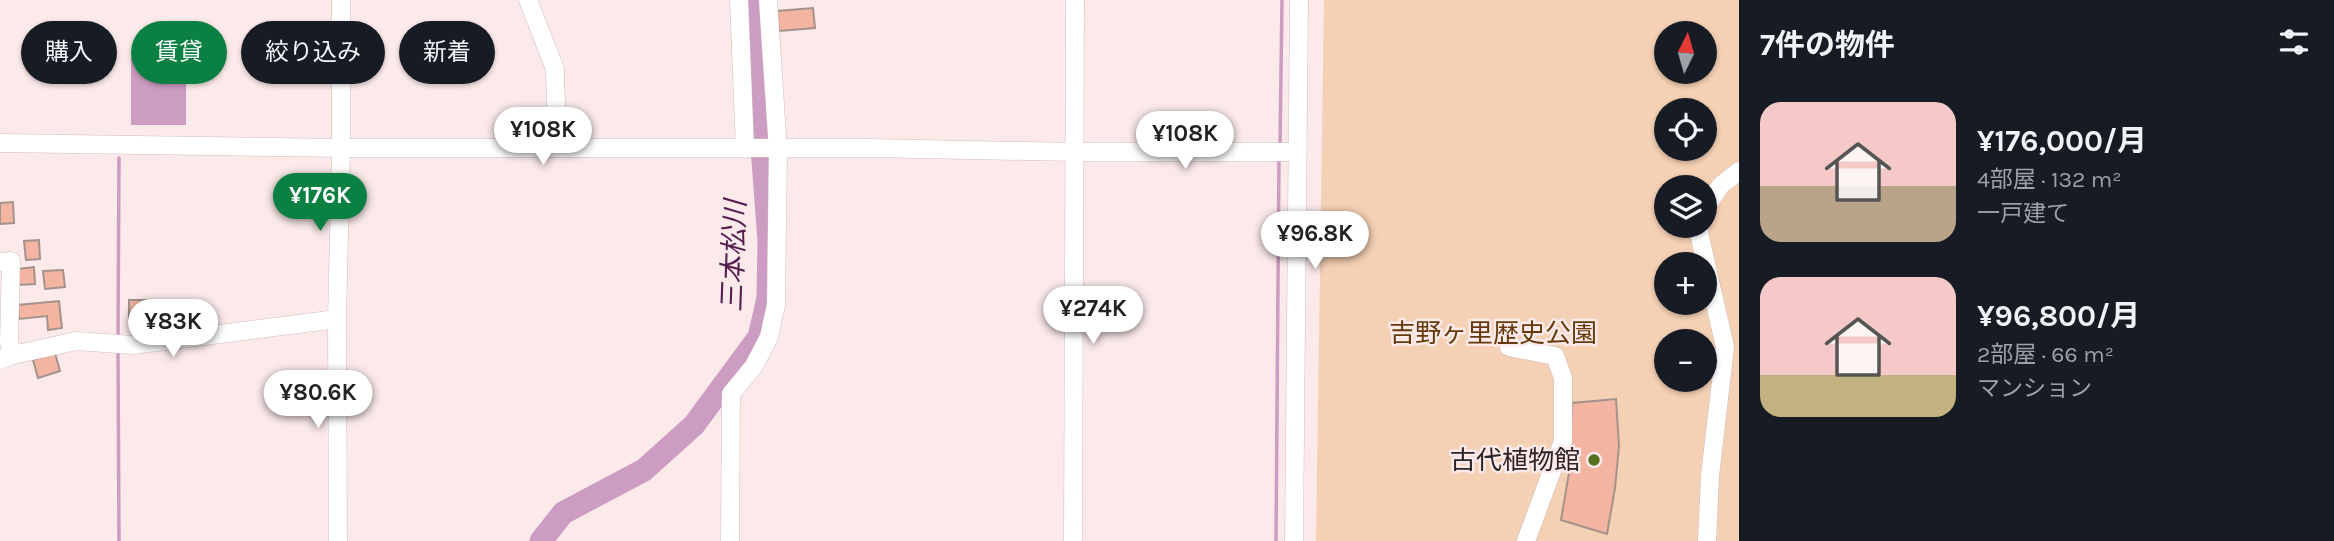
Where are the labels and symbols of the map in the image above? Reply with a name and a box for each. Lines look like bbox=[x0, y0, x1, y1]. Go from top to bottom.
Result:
north arrow bbox=[1654, 21, 1717, 84]
pin: ¥108K bbox=[494, 108, 592, 167]
pin: ¥108K bbox=[1136, 111, 1234, 171]
pin: ¥176K bbox=[271, 174, 369, 233]
water label: 三本松川 bbox=[715, 196, 752, 313]
pin: ¥96.8K bbox=[1258, 212, 1372, 271]
pin: ¥274K bbox=[1044, 286, 1142, 346]
pin: ¥83K bbox=[132, 300, 214, 359]
park label: 吉野ヶ里歴史公園 bbox=[1389, 318, 1597, 349]
pin: ¥80.6K bbox=[261, 370, 375, 430]
place label: 古代植物館 bbox=[1450, 445, 1580, 476]
marker: 古代植物館 bbox=[1586, 452, 1602, 468]

